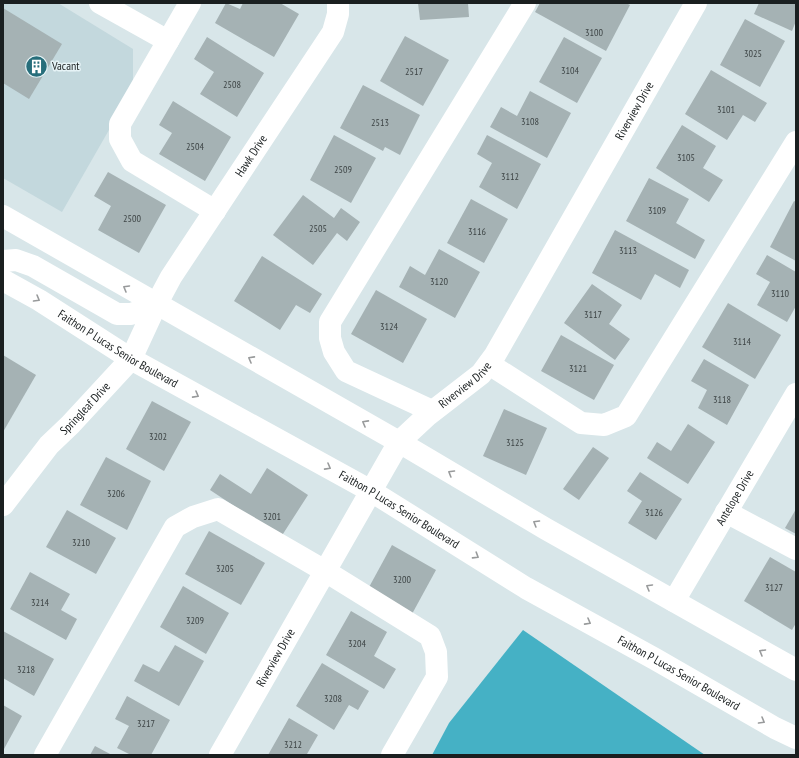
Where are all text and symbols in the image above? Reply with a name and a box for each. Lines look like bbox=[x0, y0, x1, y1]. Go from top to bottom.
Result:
house number: 3100 bbox=[585, 26, 604, 39]
house number: 3025 bbox=[744, 47, 762, 60]
building icon: Vacant bbox=[24, 53, 50, 79]
place label: Vacant bbox=[51, 58, 80, 73]
house number: 3104 bbox=[561, 64, 580, 77]
house number: 2517 bbox=[405, 65, 423, 78]
house number: 2508 bbox=[223, 78, 241, 91]
street label: Riverview Drive bbox=[611, 79, 657, 142]
house number: 3101 bbox=[717, 103, 735, 116]
house number: 3108 bbox=[521, 115, 539, 128]
house number: 2513 bbox=[371, 116, 389, 129]
street label: Hawk Drive bbox=[231, 132, 270, 179]
house number: 2504 bbox=[186, 140, 205, 153]
house number: 3105 bbox=[677, 151, 695, 164]
house number: 2509 bbox=[334, 163, 352, 176]
house number: 3112 bbox=[501, 170, 519, 183]
house number: 3109 bbox=[648, 204, 666, 217]
house number: 2500 bbox=[123, 212, 142, 225]
house number: 2505 bbox=[309, 222, 327, 235]
house number: 3116 bbox=[468, 225, 487, 238]
house number: 3113 bbox=[619, 244, 637, 257]
house number: 3120 bbox=[430, 275, 449, 288]
one-way arrow bbox=[123, 285, 130, 292]
house number: 3110 bbox=[771, 287, 790, 300]
one-way arrow bbox=[33, 295, 40, 302]
street label: Faithon P Lucas Senior Boulevard bbox=[55, 306, 181, 390]
house number: 3117 bbox=[584, 308, 602, 321]
house number: 3124 bbox=[380, 320, 399, 333]
house number: 3114 bbox=[733, 335, 752, 348]
one-way arrow bbox=[248, 357, 255, 364]
street label: Riverview Drive bbox=[435, 359, 494, 411]
house number: 3121 bbox=[569, 362, 587, 375]
street label: Springleaf Drive bbox=[57, 379, 113, 438]
one-way arrow bbox=[192, 390, 199, 397]
house number: 3118 bbox=[713, 393, 731, 406]
one-way arrow bbox=[361, 421, 369, 428]
house number: 3202 bbox=[149, 430, 167, 443]
house number: 3125 bbox=[506, 436, 524, 449]
one-way arrow bbox=[324, 462, 331, 469]
street label: Faithon P Lucas Senior Boulevard bbox=[337, 467, 462, 551]
street label: Antelope Drive bbox=[712, 467, 757, 528]
one-way arrow bbox=[448, 471, 455, 478]
house number: 3206 bbox=[107, 487, 126, 500]
house number: 3126 bbox=[645, 506, 664, 519]
house number: 3201 bbox=[263, 510, 281, 523]
one-way arrow bbox=[533, 521, 540, 528]
house number: 3210 bbox=[72, 536, 91, 549]
one-way arrow bbox=[471, 551, 478, 558]
house number: 3205 bbox=[216, 562, 234, 575]
house number: 3200 bbox=[393, 573, 412, 586]
house number: 3127 bbox=[765, 581, 783, 594]
one-way arrow bbox=[646, 584, 653, 591]
house number: 3214 bbox=[31, 596, 50, 609]
house number: 3209 bbox=[186, 614, 204, 627]
one-way arrow bbox=[584, 617, 591, 624]
street label: Riverview Drive bbox=[253, 626, 298, 689]
street label: Faithon P Lucas Senior Boulevard bbox=[615, 632, 743, 713]
house number: 3204 bbox=[348, 637, 367, 650]
one-way arrow bbox=[759, 649, 766, 657]
house number: 3218 bbox=[17, 663, 35, 676]
house number: 3208 bbox=[324, 692, 342, 705]
one-way arrow bbox=[757, 716, 765, 723]
house number: 3217 bbox=[137, 717, 155, 730]
house number: 3212 bbox=[284, 738, 302, 751]

